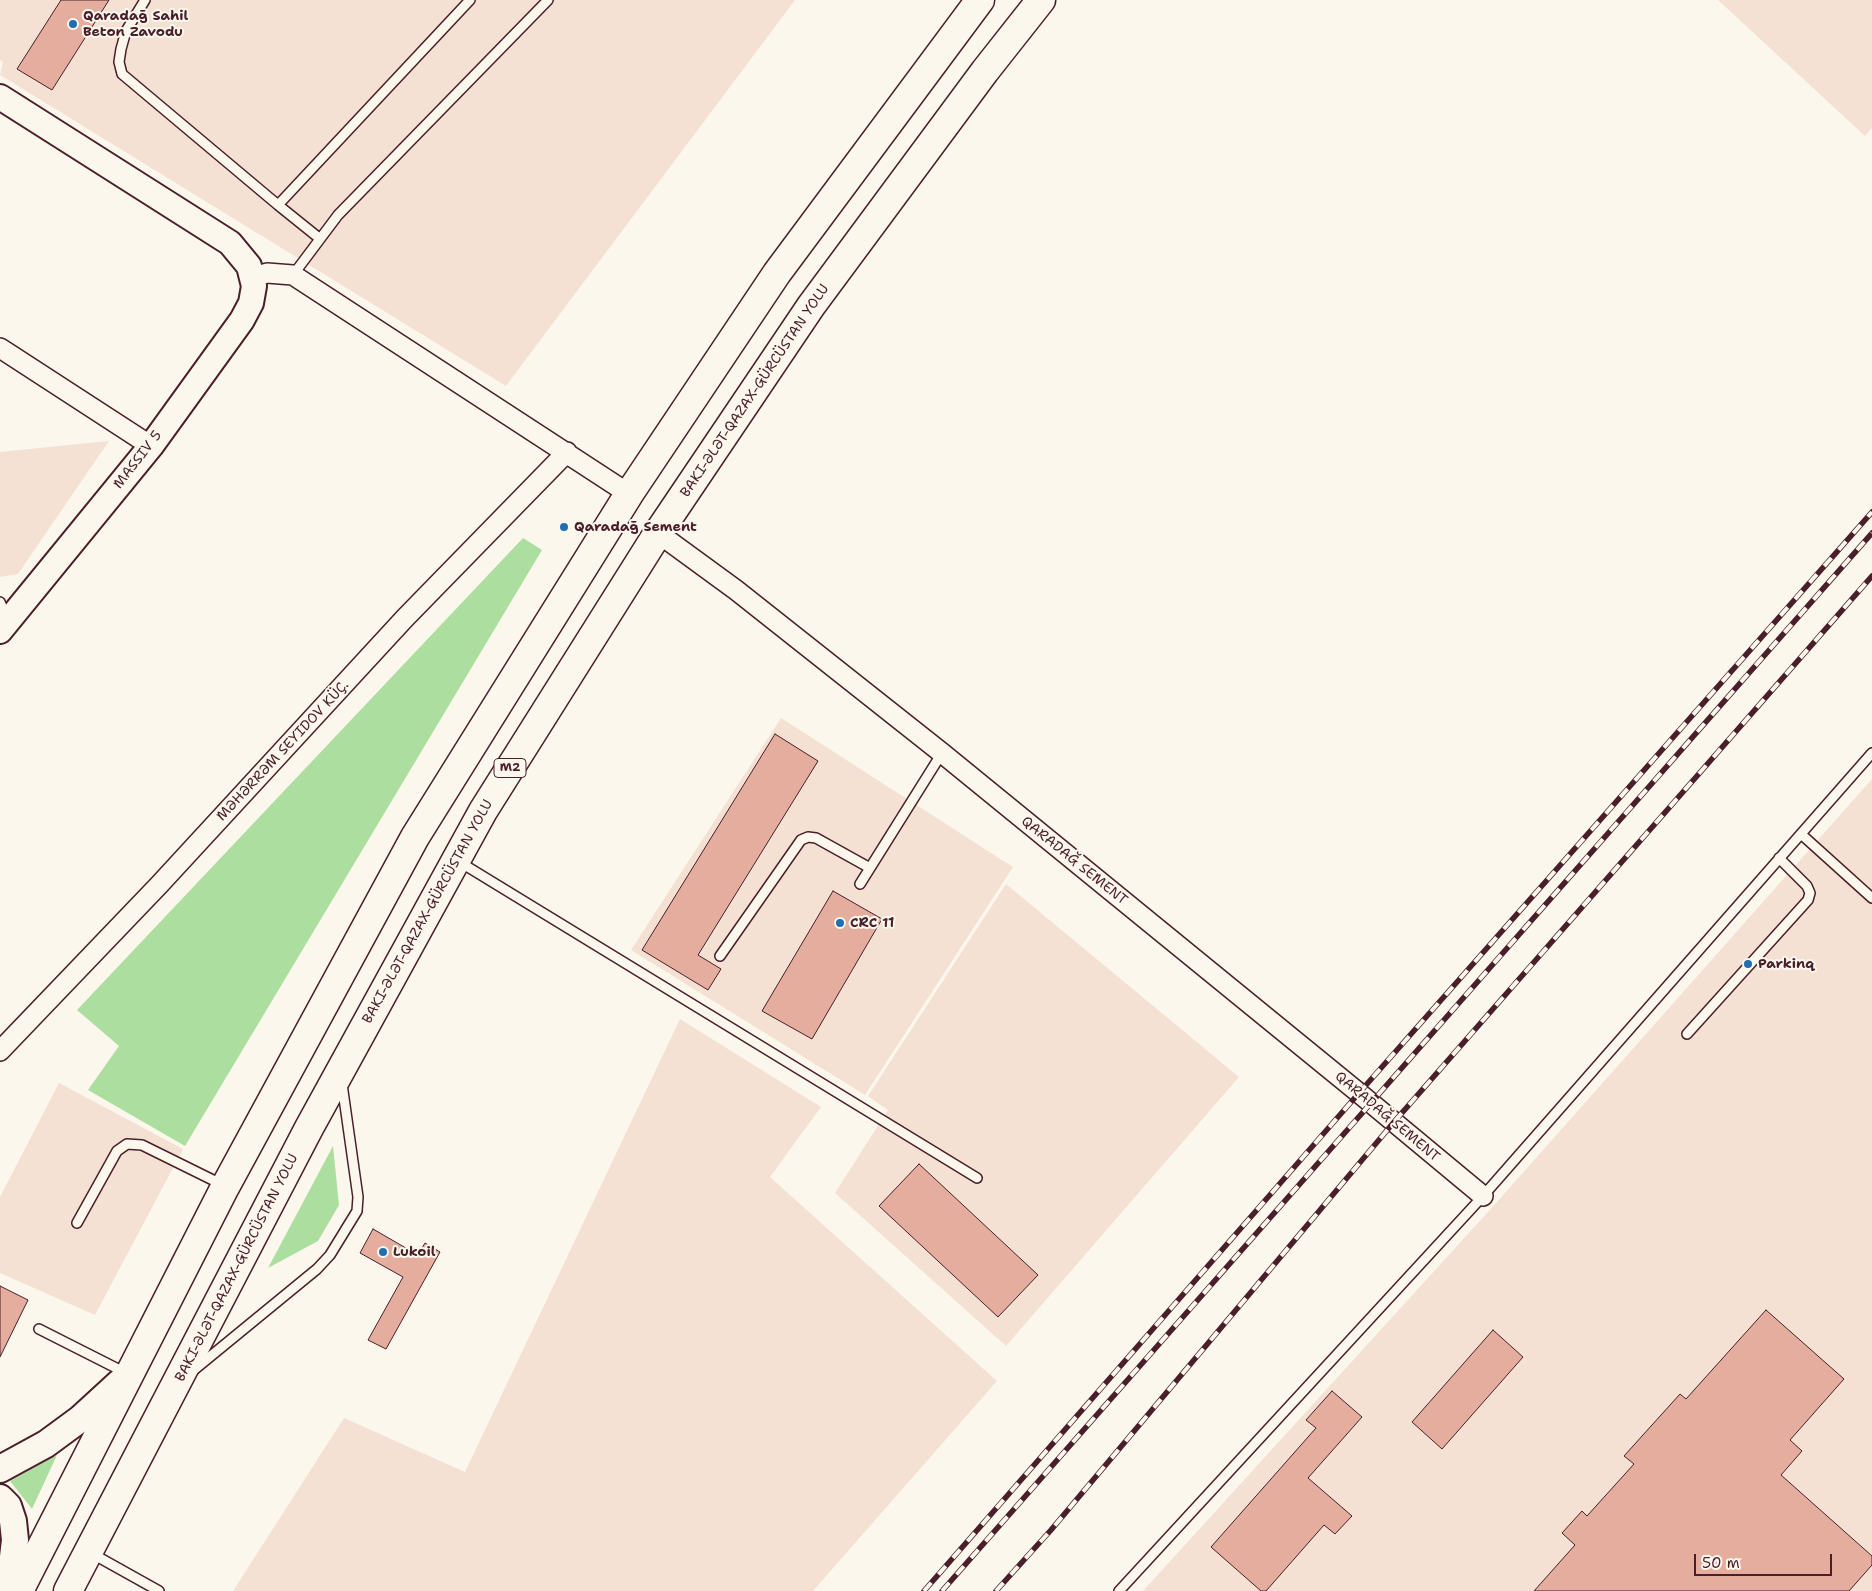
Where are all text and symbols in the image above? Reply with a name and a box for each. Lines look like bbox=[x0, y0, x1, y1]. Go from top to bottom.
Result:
place label: Qaradağ Sahil Beton Zavodu bbox=[83, 8, 188, 40]
marker: Qaradağ Sahil Beton Zavodu bbox=[67, 18, 79, 30]
street label: BAKI-ƏLƏT-QAZAX-GÜRCÜSTAN YOLU bbox=[677, 281, 833, 501]
street label: MASSIV 5 bbox=[110, 428, 166, 492]
place label: Qaradağ Sement bbox=[574, 519, 697, 535]
marker: Qaradağ Sement bbox=[558, 521, 570, 533]
street label: MƏHƏRRƏM SEYIDOV KÜÇ. bbox=[213, 677, 353, 825]
road number: M2 bbox=[494, 758, 526, 778]
street label: BAKI-ƏLƏT-QAZAX-GÜRCÜSTAN YOLU bbox=[359, 797, 497, 1027]
street label: QARADAĞ SEMENT bbox=[1018, 813, 1130, 909]
place label: CRC 11 bbox=[850, 915, 894, 931]
marker: CRC 11 bbox=[834, 917, 846, 929]
place label: Parkinq bbox=[1758, 956, 1814, 972]
marker: Parkinq bbox=[1742, 958, 1754, 970]
street label: QARADAĞ SEMENT bbox=[1331, 1068, 1443, 1166]
street label: BAKI-ƏLƏT-QAZAX-GÜRCÜSTAN YOLU bbox=[172, 1151, 302, 1385]
place label: Lukoil bbox=[393, 1244, 436, 1260]
marker: Lukoil bbox=[377, 1246, 389, 1258]
scale bar bbox=[1697, 1544, 1834, 1576]
text: 50 m bbox=[1702, 1553, 1740, 1573]

